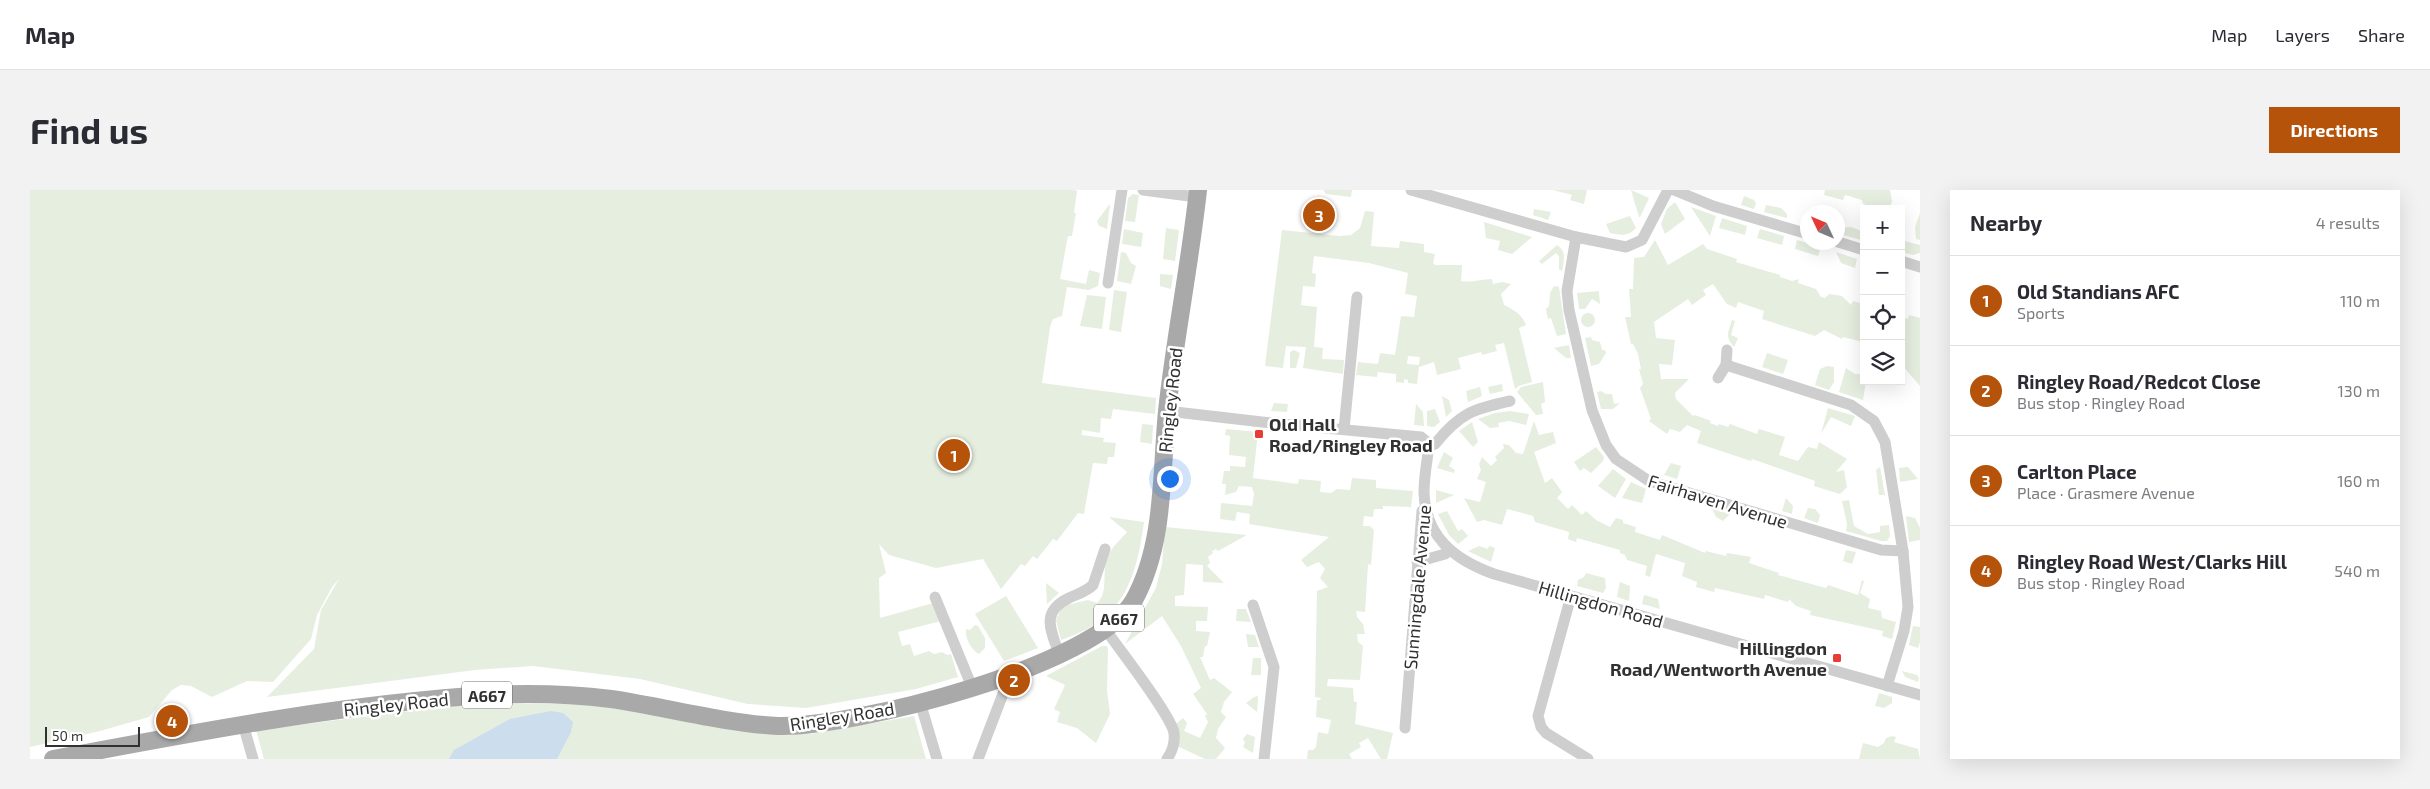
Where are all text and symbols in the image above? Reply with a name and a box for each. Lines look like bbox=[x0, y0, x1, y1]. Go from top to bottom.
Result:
text: Map bbox=[25, 20, 75, 49]
text: Map bbox=[2211, 24, 2247, 46]
text: Layers bbox=[2275, 24, 2330, 46]
text: Share bbox=[2358, 24, 2405, 46]
button: Directions bbox=[2269, 107, 2400, 153]
text: Find us bbox=[30, 109, 148, 151]
pin: 3 bbox=[1303, 196, 1335, 234]
north arrow bbox=[1800, 205, 1845, 250]
map controls bbox=[1860, 205, 1905, 385]
button: + bbox=[1860, 205, 1905, 250]
text: Nearby bbox=[1970, 210, 2042, 235]
text: 4 results bbox=[2316, 213, 2380, 232]
button: − bbox=[1860, 250, 1905, 295]
text: Old Standians AFC bbox=[2017, 280, 2180, 303]
text: 1 bbox=[1983, 291, 1989, 310]
text: 110 m bbox=[2340, 291, 2380, 310]
button: locate bbox=[1860, 295, 1905, 340]
text: Sports bbox=[2017, 303, 2065, 322]
button: layers bbox=[1860, 340, 1905, 385]
street label: Ringley Road bbox=[1154, 346, 1186, 454]
text: Ringley Road/Redcot Close bbox=[2017, 370, 2261, 393]
text: 2 bbox=[1981, 381, 1991, 400]
text: 130 m bbox=[2338, 381, 2380, 400]
text: Bus stop · Ringley Road bbox=[2017, 393, 2185, 412]
place label: Old Hall Road/Ringley Road bbox=[1269, 413, 1433, 456]
marker: Old Hall Road/Ringley Road bbox=[1253, 428, 1265, 440]
pin: 1 bbox=[938, 436, 970, 474]
text: Carlton Place bbox=[2017, 460, 2137, 483]
your location bbox=[1157, 466, 1183, 492]
street label: Fairhaven Avenue bbox=[1646, 469, 1790, 533]
text: 3 bbox=[1981, 471, 1991, 490]
text: 160 m bbox=[2337, 471, 2380, 490]
text: Place · Grasmere Avenue bbox=[2017, 483, 2195, 502]
street label: Sunningdale Avenue bbox=[1399, 504, 1435, 670]
text: Ringley Road West/Clarks Hill bbox=[2017, 550, 2287, 573]
text: 4 bbox=[1981, 561, 1991, 580]
text: 540 m bbox=[2334, 561, 2380, 580]
text: Bus stop · Ringley Road bbox=[2017, 573, 2185, 592]
street label: Hillingdon Road bbox=[1536, 576, 1666, 632]
road number: A667 bbox=[1094, 604, 1144, 632]
place label: Hillingdon Road/Wentworth Avenue bbox=[1610, 637, 1827, 680]
marker: Hillingdon Road/Wentworth Avenue bbox=[1831, 652, 1843, 664]
pin: 2 bbox=[998, 661, 1030, 699]
road number: A667 bbox=[462, 682, 512, 708]
street label: Ringley Road bbox=[342, 688, 450, 720]
street label: Ringley Road bbox=[788, 697, 896, 735]
pin: 4 bbox=[156, 702, 188, 740]
scale bar bbox=[45, 724, 140, 747]
text: 50 m bbox=[52, 727, 83, 744]

